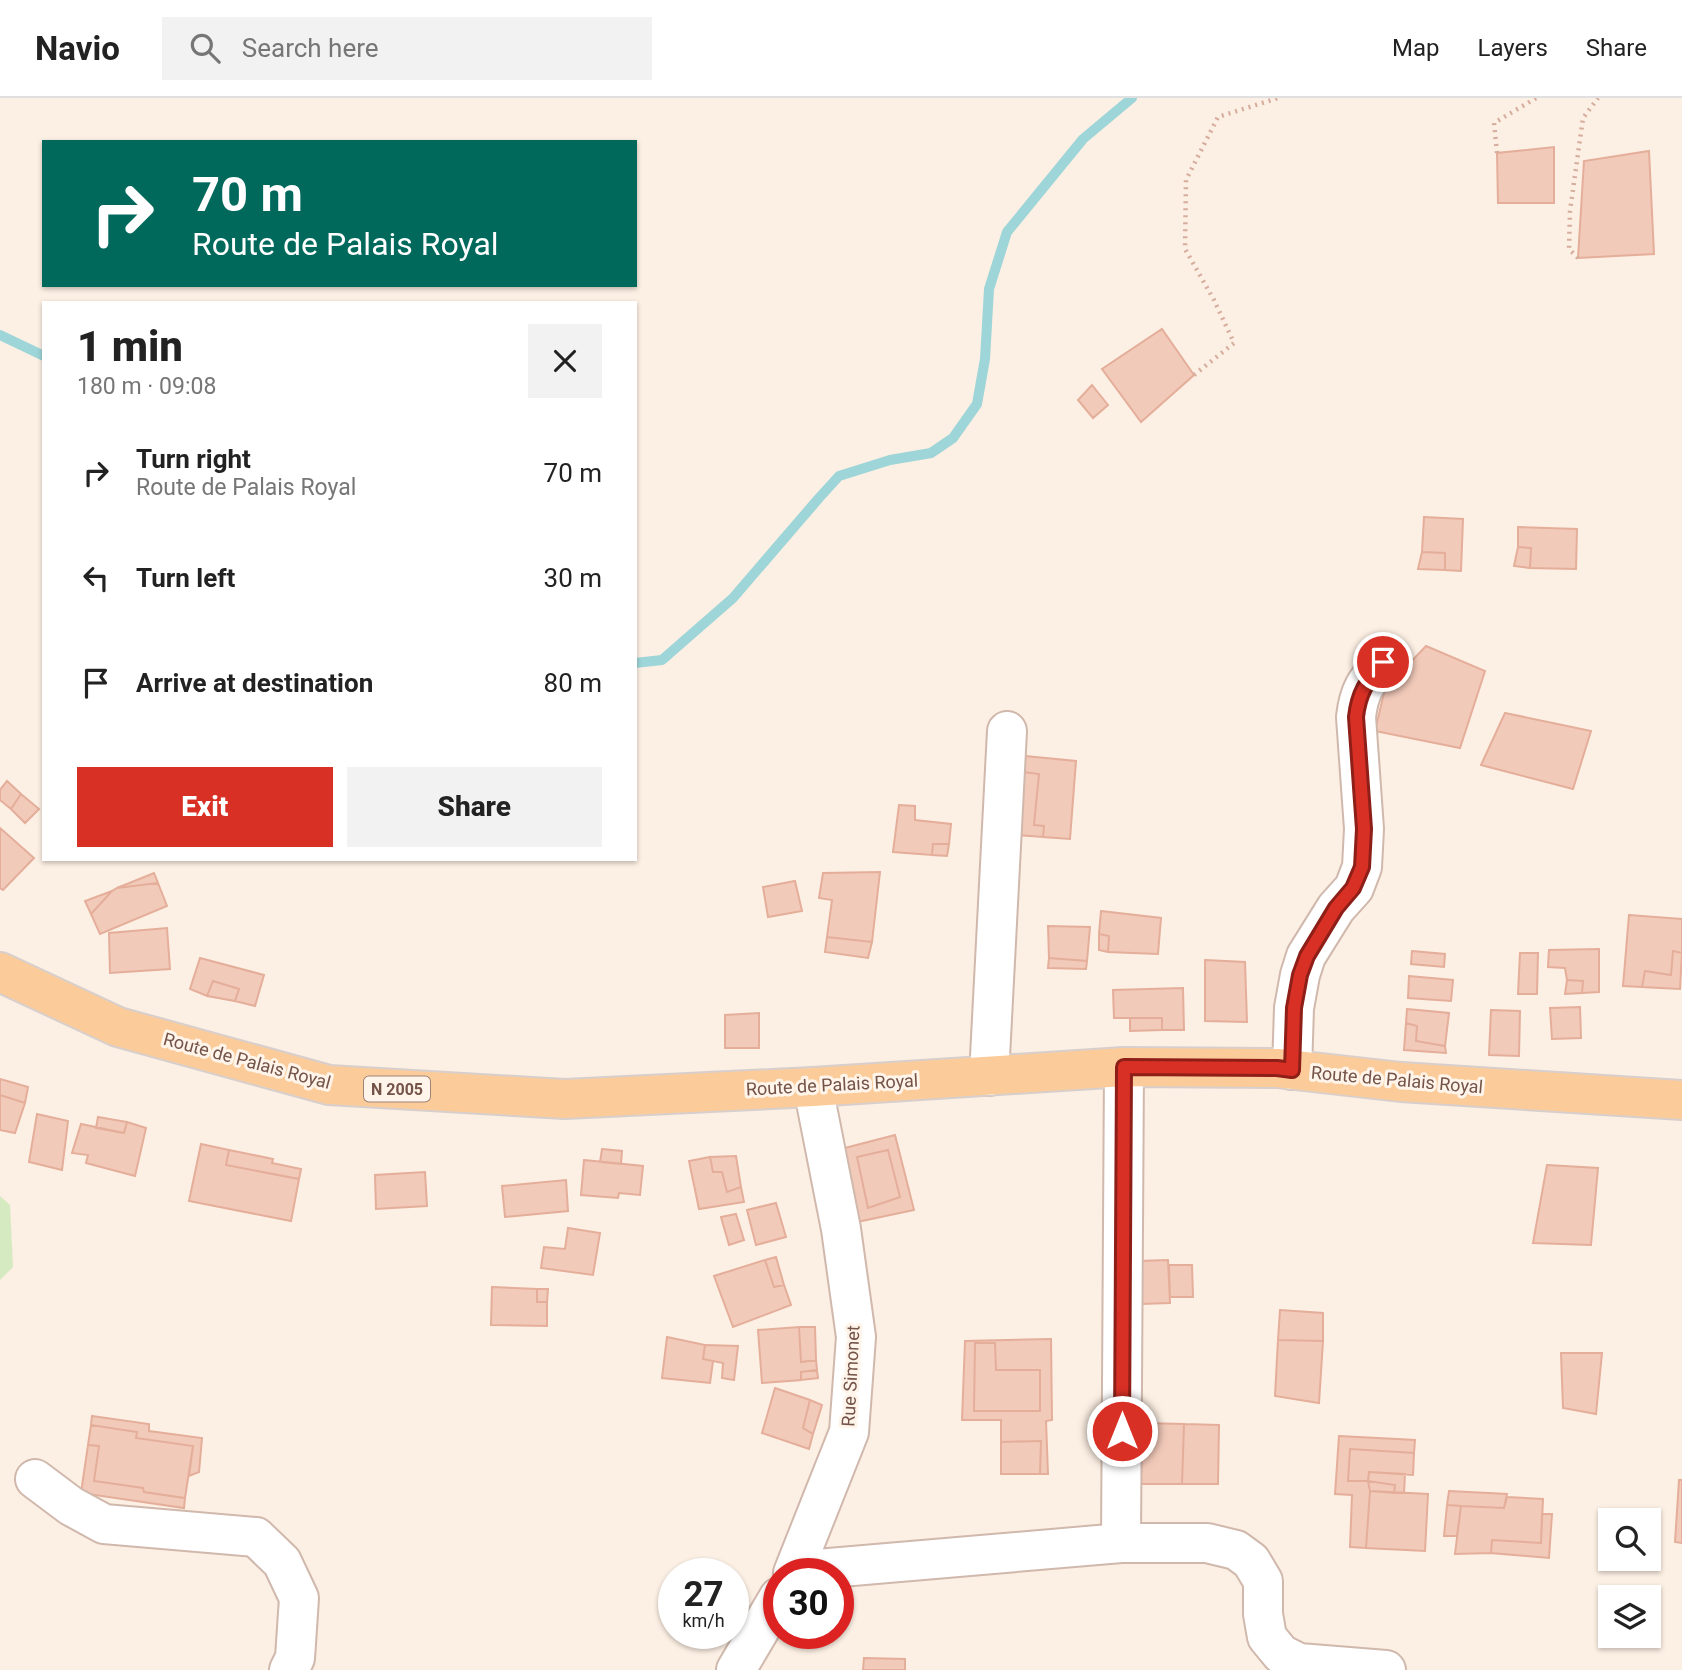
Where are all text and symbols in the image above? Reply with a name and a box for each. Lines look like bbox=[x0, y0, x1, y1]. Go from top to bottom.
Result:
search box bbox=[162, 17, 652, 80]
text: Navio bbox=[35, 29, 120, 68]
icon: search bbox=[186, 29, 224, 67]
text: Search here bbox=[242, 33, 379, 63]
text: Map bbox=[1392, 34, 1440, 62]
text: Layers bbox=[1478, 34, 1548, 62]
text: Share bbox=[1586, 34, 1647, 62]
text: 70 m bbox=[192, 166, 303, 223]
icon: right bbox=[77, 168, 168, 259]
text: Route de Palais Royal bbox=[192, 225, 499, 263]
text: 1 min bbox=[77, 322, 183, 371]
button: close bbox=[528, 324, 602, 398]
text: 180 m · 09:08 bbox=[77, 373, 216, 400]
text: Turn right bbox=[136, 444, 251, 474]
icon: right bbox=[77, 454, 115, 492]
text: 70 m bbox=[544, 458, 602, 488]
text: Route de Palais Royal bbox=[136, 474, 356, 501]
icon: left bbox=[77, 559, 115, 597]
text: Turn left bbox=[136, 563, 235, 593]
text: 30 m bbox=[544, 563, 602, 593]
pin bbox=[1353, 632, 1413, 692]
icon: arrive bbox=[1364, 643, 1402, 681]
icon: arrive bbox=[77, 664, 115, 702]
text: Arrive at destination bbox=[136, 668, 373, 698]
text: 80 m bbox=[544, 668, 602, 698]
button: Exit bbox=[77, 767, 333, 847]
button: Share bbox=[347, 767, 602, 847]
street label: Route de Palais Royal bbox=[161, 1028, 333, 1093]
street label: Route de Palais Royal bbox=[1310, 1062, 1484, 1097]
street label: Route de Palais Royal bbox=[745, 1070, 919, 1099]
road number: N 2005 bbox=[364, 1077, 430, 1102]
street label: Rue Simonet bbox=[837, 1325, 864, 1427]
position arrow bbox=[1085, 1394, 1159, 1468]
map controls bbox=[1598, 1508, 1661, 1648]
button: search bbox=[1598, 1508, 1661, 1571]
speed limit sign: 30 bbox=[763, 1558, 854, 1649]
text: 27 bbox=[683, 1574, 724, 1615]
button: layers bbox=[1598, 1585, 1661, 1648]
text: km/h bbox=[682, 1610, 725, 1631]

